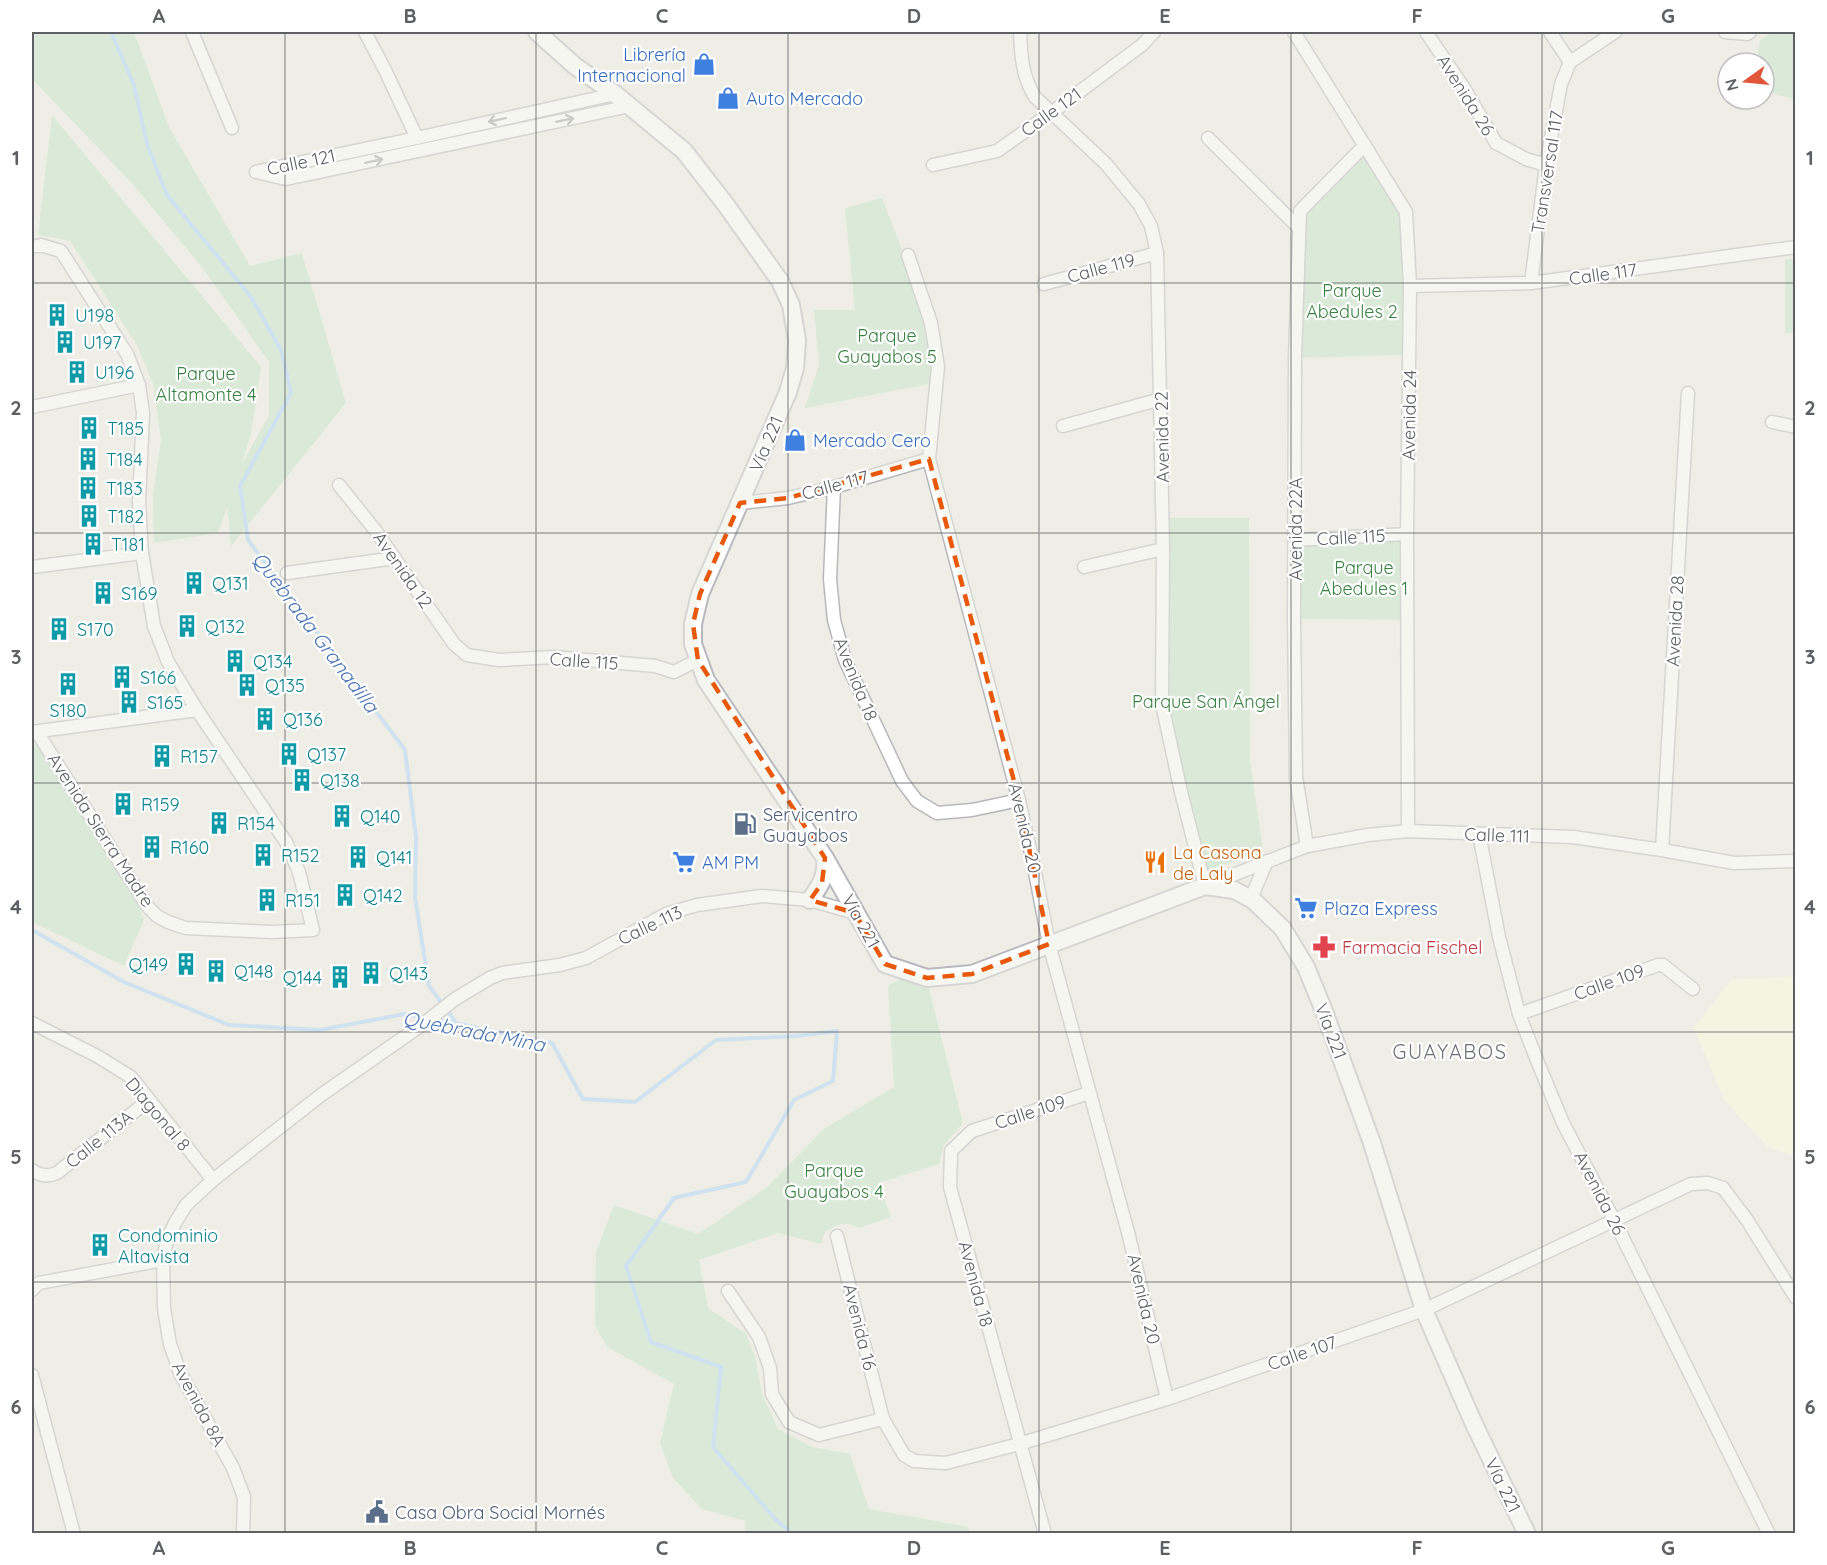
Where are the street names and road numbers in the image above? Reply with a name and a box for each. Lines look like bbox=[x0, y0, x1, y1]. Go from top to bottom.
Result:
street label: Avenida 26 bbox=[1432, 50, 1500, 140]
street label: Calle 121 bbox=[1016, 82, 1086, 142]
street label: Transversal 117 bbox=[1526, 109, 1568, 235]
street label: Calle 121 bbox=[265, 144, 337, 180]
street label: Calle 119 bbox=[1065, 248, 1137, 288]
street label: Calle 117 bbox=[1568, 258, 1638, 290]
street label: Avenida 24 bbox=[1397, 369, 1421, 461]
street label: Avenida 22 bbox=[1150, 391, 1174, 483]
street label: Vía 221 bbox=[744, 413, 788, 475]
street label: Calle 117 bbox=[799, 465, 871, 505]
street label: Avenida 22A bbox=[1284, 477, 1307, 581]
street label: Calle 115 bbox=[1316, 524, 1386, 550]
street label: Avenida 12 bbox=[368, 527, 438, 613]
street label: Avenida 28 bbox=[1661, 575, 1689, 667]
street label: Avenida 18 bbox=[829, 634, 883, 724]
street label: Calle 115 bbox=[549, 647, 619, 675]
street label: Avenida Sierra Madre bbox=[43, 749, 159, 911]
street label: Avenida 20 bbox=[1003, 780, 1047, 876]
street label: Calle 111 bbox=[1464, 822, 1530, 848]
street label: Vía 221 bbox=[837, 890, 885, 952]
street label: Calle 113 bbox=[614, 900, 686, 950]
street label: Calle 109 bbox=[1571, 959, 1647, 1005]
street label: Vía 221 bbox=[1310, 1000, 1352, 1062]
street label: Diagonal 8 bbox=[120, 1072, 196, 1156]
street label: Calle 109 bbox=[992, 1090, 1068, 1134]
street label: Calle 113A bbox=[61, 1105, 138, 1173]
street label: Avenida 26 bbox=[1569, 1147, 1631, 1239]
street label: Avenida 18 bbox=[953, 1238, 999, 1330]
street label: Avenida 20 bbox=[1122, 1251, 1166, 1347]
street label: Avenida 16 bbox=[838, 1281, 882, 1373]
street label: Calle 107 bbox=[1264, 1330, 1340, 1376]
street label: Avenida 8A bbox=[167, 1357, 231, 1451]
street label: Vía 221 bbox=[1480, 1454, 1526, 1516]

